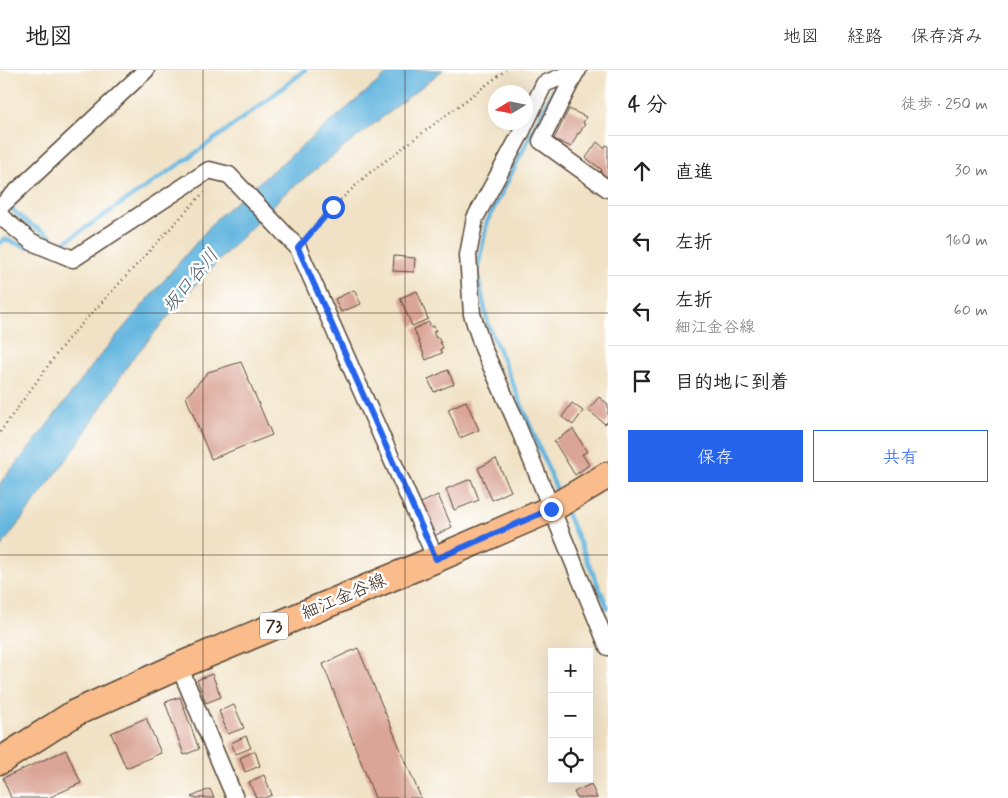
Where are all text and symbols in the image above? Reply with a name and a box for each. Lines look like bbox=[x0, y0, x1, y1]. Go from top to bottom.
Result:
text: 地図 bbox=[25, 22, 73, 53]
text: 地図 bbox=[783, 25, 819, 49]
text: 経路 bbox=[847, 25, 883, 49]
text: 保存済み bbox=[911, 25, 983, 49]
north arrow bbox=[488, 85, 533, 130]
text: 4 分 bbox=[628, 91, 667, 119]
text: 徒歩 · 250 m bbox=[901, 94, 988, 115]
icon: ahead bbox=[628, 157, 656, 185]
text: 直進 bbox=[675, 160, 713, 185]
text: 30 m bbox=[955, 160, 988, 181]
route start bbox=[322, 196, 345, 219]
icon: left bbox=[628, 227, 656, 255]
text: 左折 bbox=[675, 230, 713, 255]
text: 160 m bbox=[945, 230, 988, 251]
water label: 坂口谷川 bbox=[157, 244, 225, 318]
text: 左折 bbox=[675, 288, 713, 313]
icon: left bbox=[628, 297, 656, 325]
text: 60 m bbox=[954, 300, 988, 321]
text: 細江金谷線 bbox=[675, 317, 755, 338]
icon: arrive bbox=[628, 367, 656, 395]
text: 目的地に到着 bbox=[675, 370, 789, 395]
button: 保存 bbox=[628, 430, 803, 482]
button: 共有 bbox=[813, 430, 988, 482]
route end bbox=[540, 498, 563, 521]
street label: 細江金谷線 bbox=[298, 568, 390, 626]
road number: 73 bbox=[260, 612, 288, 640]
map controls bbox=[548, 648, 593, 783]
button: + bbox=[548, 648, 593, 693]
button: − bbox=[548, 693, 593, 738]
button: locate bbox=[548, 738, 593, 783]

